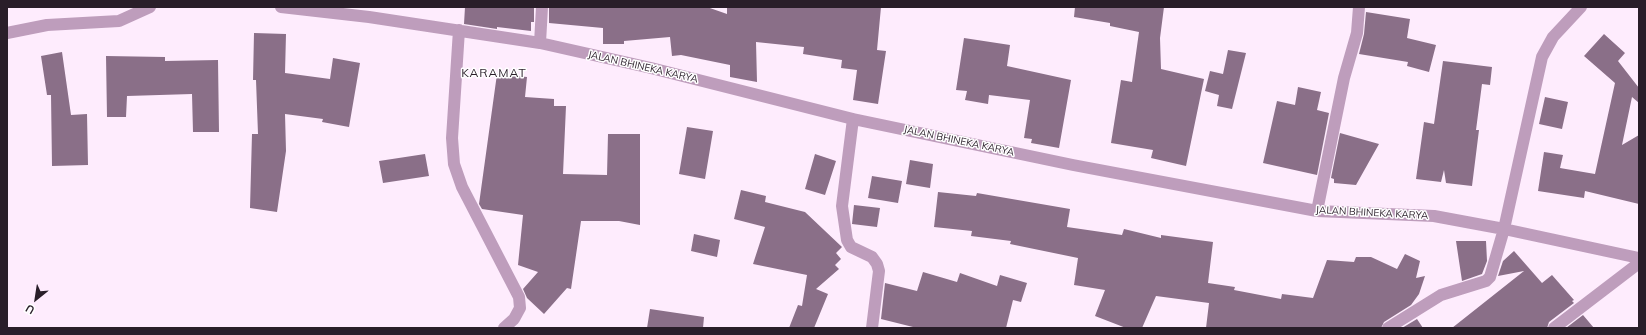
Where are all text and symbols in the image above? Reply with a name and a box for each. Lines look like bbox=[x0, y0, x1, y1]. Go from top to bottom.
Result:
street label: JALAN BHINEKA KARYA bbox=[587, 48, 699, 86]
district label: KARAMAT bbox=[461, 66, 527, 80]
street label: JALAN BHINEKA KARYA bbox=[903, 123, 1015, 159]
street label: JALAN BHINEKA KARYA bbox=[1315, 204, 1429, 222]
north arrow bbox=[16, 279, 56, 319]
text: U bbox=[23, 301, 37, 317]

